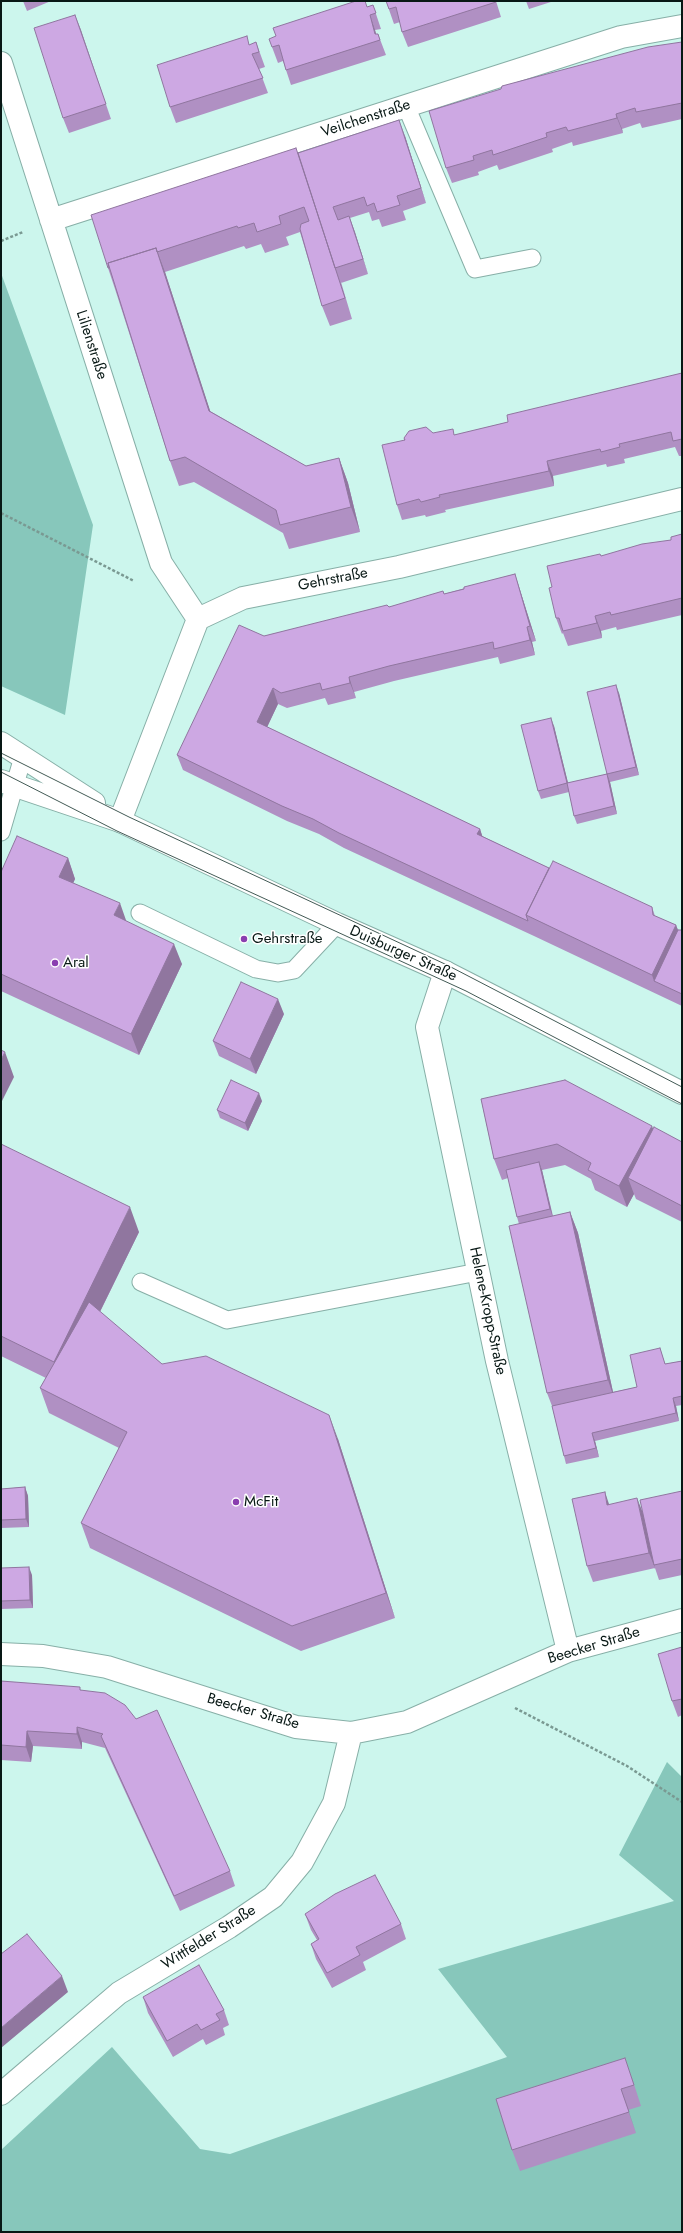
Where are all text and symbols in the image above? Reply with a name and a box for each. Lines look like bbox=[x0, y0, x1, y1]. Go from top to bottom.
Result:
street label: Veilchenstraße bbox=[319, 96, 413, 142]
street label: Lilienstraße bbox=[71, 308, 111, 382]
street label: Gehrstraße bbox=[297, 564, 369, 596]
street label: Duisburger Straße bbox=[347, 922, 459, 986]
place label: Gehrstraße bbox=[252, 930, 323, 948]
marker: Gehrstraße bbox=[239, 934, 249, 944]
place label: Aral bbox=[63, 954, 89, 972]
marker: Aral bbox=[50, 958, 60, 968]
street label: Helene-Kropp-Straße bbox=[465, 1245, 509, 1377]
place label: McFit bbox=[244, 1493, 278, 1511]
marker: McFit bbox=[231, 1497, 241, 1507]
street label: Beecker Straße bbox=[546, 1623, 642, 1669]
street label: Beecker Straße bbox=[205, 1690, 301, 1734]
street label: Wittfelder Straße bbox=[159, 1902, 259, 1974]

